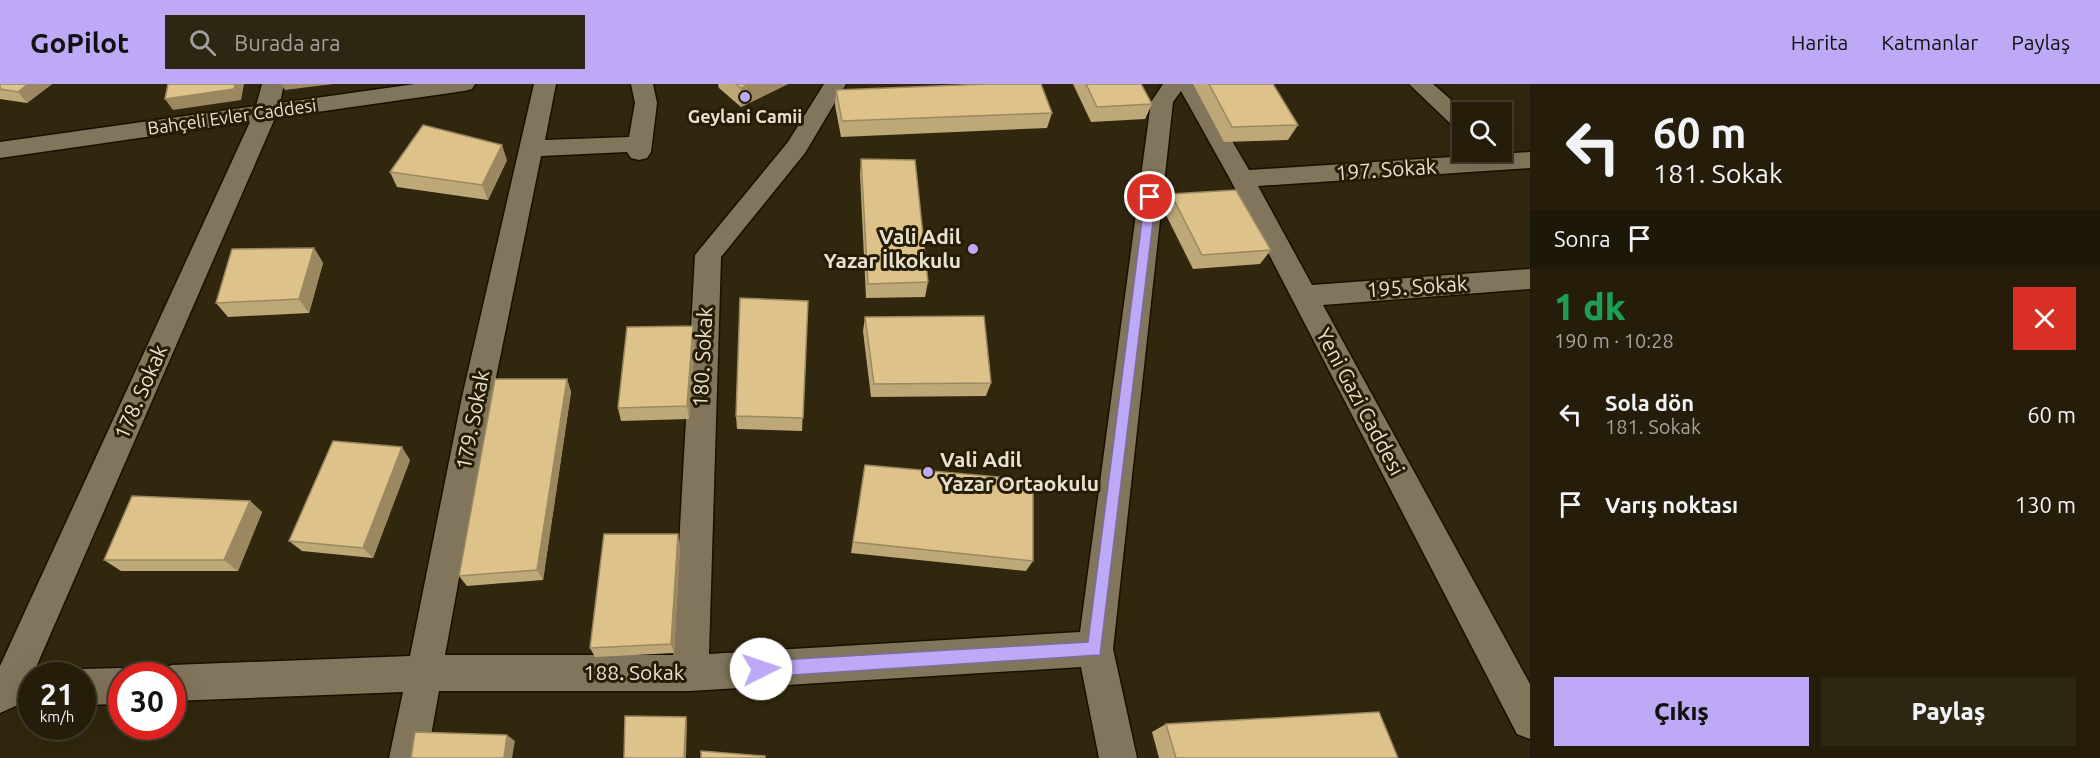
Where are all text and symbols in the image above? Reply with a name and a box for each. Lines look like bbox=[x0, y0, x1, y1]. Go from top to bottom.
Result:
search box bbox=[165, 15, 585, 69]
icon: search bbox=[186, 26, 219, 59]
text: GoPilot bbox=[30, 27, 129, 58]
text: Burada ara bbox=[234, 30, 340, 55]
text: Harita bbox=[1791, 30, 1848, 54]
text: Katmanlar bbox=[1881, 30, 1978, 54]
text: Paylaş bbox=[2011, 30, 2070, 54]
marker: Geylani Camii bbox=[738, 90, 752, 104]
street label: Bahçeli Evler Caddesi bbox=[146, 94, 318, 138]
map controls bbox=[1452, 102, 1512, 162]
button: search bbox=[1452, 102, 1512, 162]
place label: Geylani Camii bbox=[688, 106, 802, 126]
icon: left bbox=[1554, 108, 1632, 186]
text: 60 m bbox=[1653, 109, 1747, 156]
street label: 197. Sokak bbox=[1335, 153, 1437, 184]
text: 181. Sokak bbox=[1653, 158, 1783, 188]
pin bbox=[1124, 171, 1175, 222]
icon: arrive bbox=[1133, 180, 1166, 213]
icon: arrive bbox=[1623, 222, 1656, 255]
place label: Vali Adil Yazar İlkokulu bbox=[823, 224, 961, 272]
text: Sonra bbox=[1554, 226, 1611, 251]
marker: Vali Adil Yazar İlkokulu bbox=[966, 242, 980, 256]
street label: 195. Sokak bbox=[1366, 270, 1468, 301]
text: 1 dk bbox=[1554, 286, 1626, 327]
button: close bbox=[2013, 287, 2076, 350]
street label: 180. Sokak bbox=[687, 306, 717, 408]
street label: Yeni Gazi Caddesi bbox=[1312, 324, 1410, 479]
text: 190 m · 10:28 bbox=[1554, 329, 1674, 352]
street label: 178. Sokak bbox=[109, 340, 172, 443]
street label: 179. Sokak bbox=[451, 368, 493, 472]
text: Sola dön bbox=[1605, 390, 1694, 415]
icon: left bbox=[1554, 398, 1587, 431]
text: 60 m bbox=[2027, 402, 2076, 427]
text: 181. Sokak bbox=[1605, 415, 1701, 438]
place label: Vali Adil Yazar Ortaokulu bbox=[940, 447, 1099, 495]
marker: Vali Adil Yazar Ortaokulu bbox=[921, 465, 935, 479]
icon: arrive bbox=[1554, 488, 1587, 521]
text: Varış noktası bbox=[1605, 492, 1738, 517]
text: 130 m bbox=[2015, 492, 2076, 517]
position arrow bbox=[729, 637, 793, 701]
street label: 188. Sokak bbox=[584, 660, 685, 684]
speed limit sign: 30 bbox=[108, 662, 186, 740]
text: 21 bbox=[40, 677, 74, 711]
button: Çıkış bbox=[1554, 677, 1809, 746]
button: Paylaş bbox=[1821, 677, 2076, 746]
text: km/h bbox=[40, 708, 74, 725]

